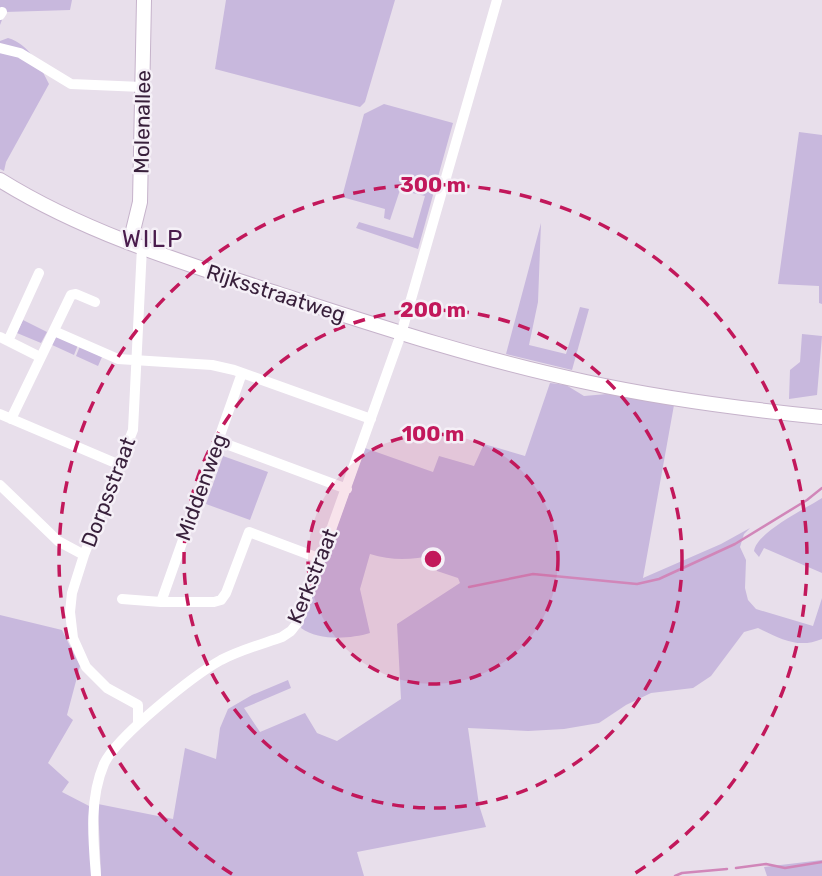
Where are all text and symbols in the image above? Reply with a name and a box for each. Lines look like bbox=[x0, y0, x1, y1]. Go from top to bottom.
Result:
street label: Molenallee bbox=[129, 70, 155, 174]
text: 300 m bbox=[400, 172, 466, 197]
district label: WILP bbox=[122, 225, 184, 253]
street label: Rijksstraatweg bbox=[203, 259, 349, 327]
text: 200 m bbox=[400, 297, 466, 322]
text: 100 m bbox=[402, 421, 464, 446]
street label: Middenweg bbox=[170, 430, 232, 544]
street label: Dorpsstraat bbox=[76, 433, 140, 551]
street label: Kerkstraat bbox=[282, 525, 342, 627]
centre of rings bbox=[421, 547, 445, 571]

